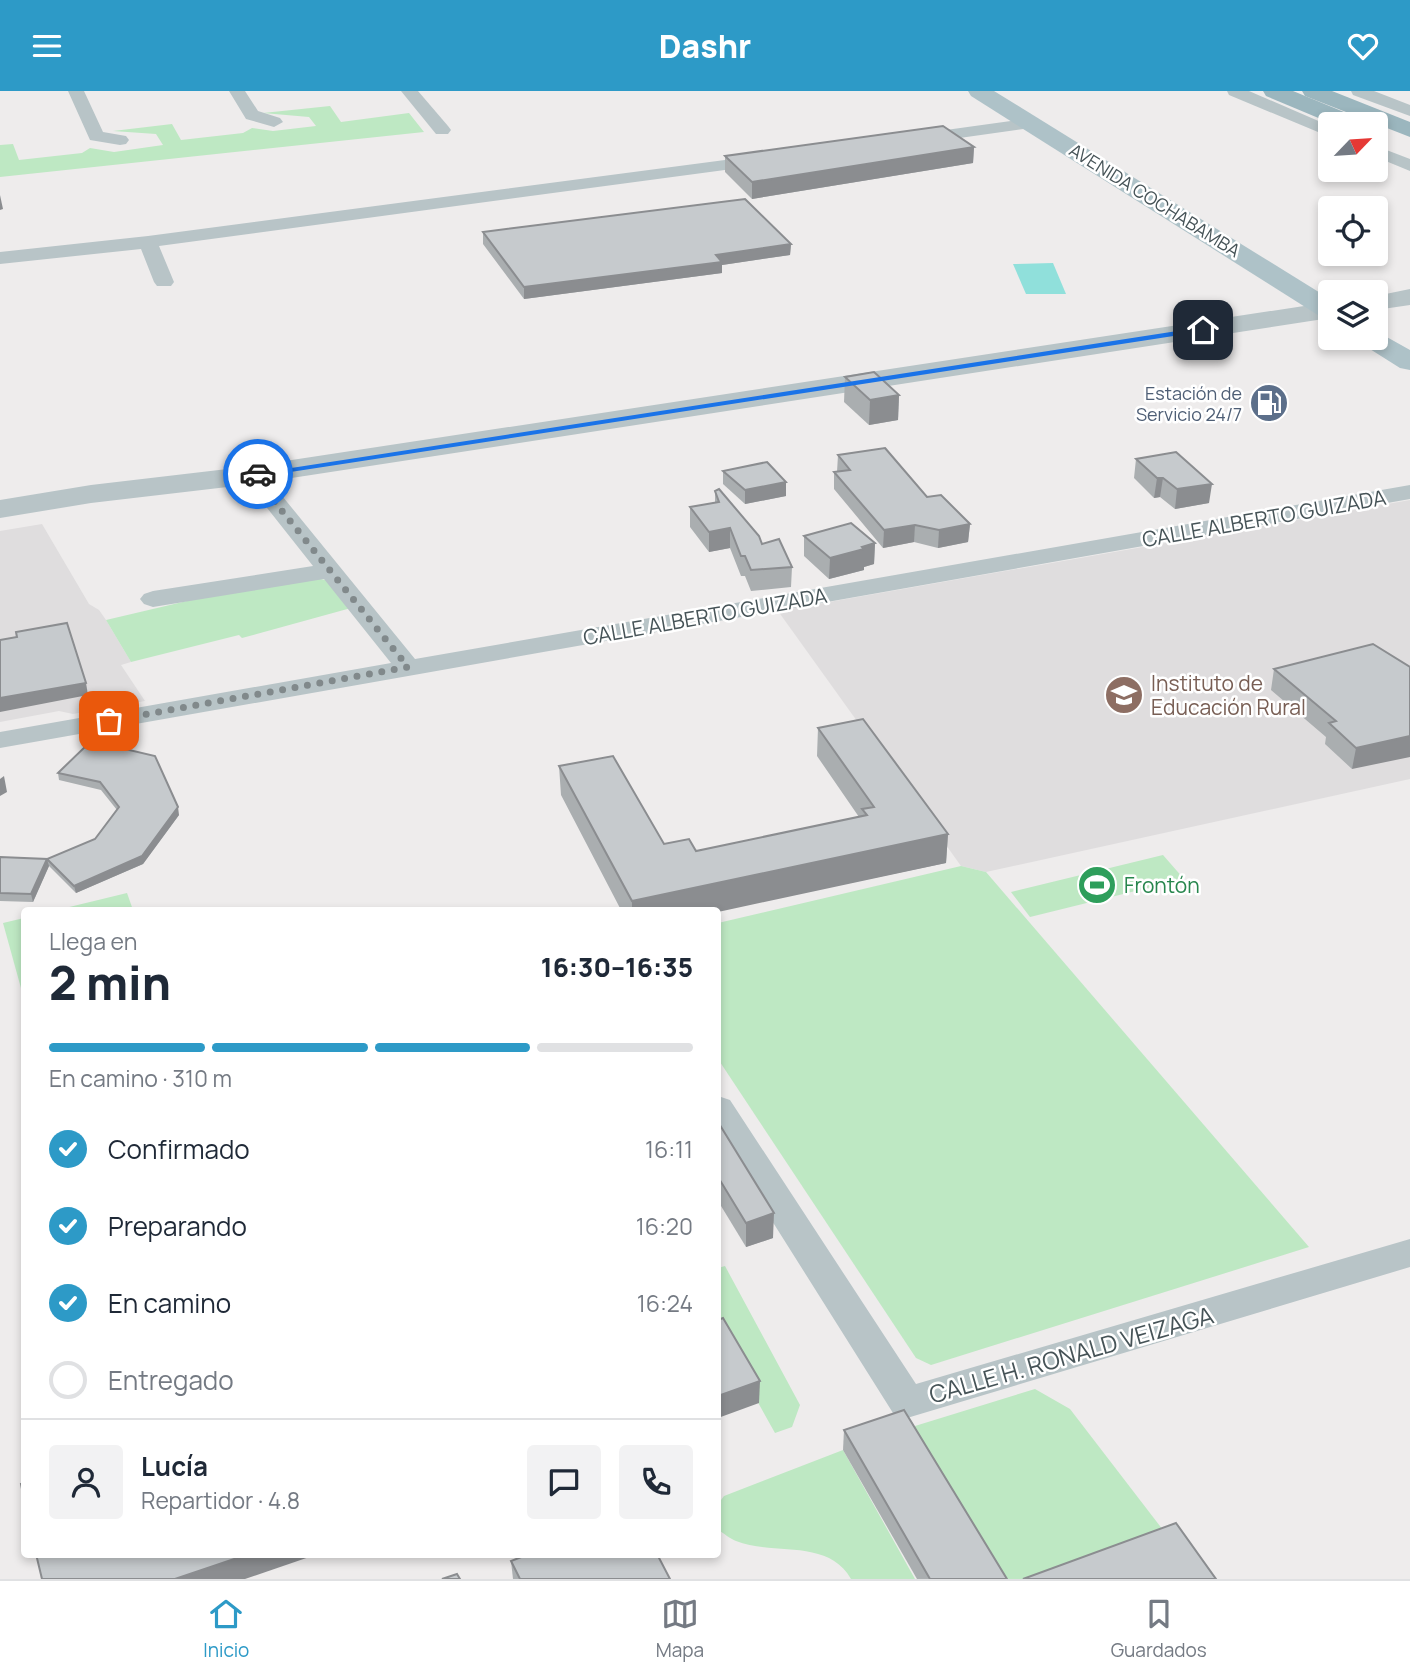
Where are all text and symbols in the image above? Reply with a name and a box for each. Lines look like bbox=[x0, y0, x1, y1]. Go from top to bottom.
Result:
text: Dashr bbox=[659, 24, 751, 68]
icon: menu bbox=[28, 27, 66, 65]
icon: heart bbox=[1344, 27, 1382, 65]
north arrow bbox=[1318, 112, 1388, 182]
map controls bbox=[1318, 112, 1388, 350]
street label: AVENIDA COCHABAMBA bbox=[1065, 138, 1245, 263]
button: locate bbox=[1318, 196, 1388, 266]
button: layers bbox=[1318, 280, 1388, 350]
pin bbox=[1173, 300, 1233, 360]
icon: home bbox=[1184, 311, 1222, 349]
place label: Estación de Servicio 24/7 bbox=[1136, 381, 1242, 426]
fuel station icon: Estación de Servicio 24/7 bbox=[1248, 382, 1290, 424]
courier bbox=[223, 439, 293, 509]
icon: car bbox=[239, 455, 277, 493]
street label: CALLE ALBERTO GUIZADA bbox=[1140, 483, 1388, 553]
street label: CALLE ALBERTO GUIZADA bbox=[581, 581, 829, 651]
place label: Instituto de Educación Rural bbox=[1151, 669, 1306, 721]
school or university icon: Instituto de Educación Rural bbox=[1103, 674, 1145, 716]
pin bbox=[79, 691, 139, 751]
icon: bag bbox=[90, 702, 128, 740]
sports icon: Frontón bbox=[1076, 864, 1118, 906]
place label: Frontón bbox=[1124, 871, 1200, 899]
text: Llega en bbox=[49, 925, 137, 957]
text: 16:30–16:35 bbox=[541, 949, 693, 985]
text: 2 min bbox=[49, 951, 171, 1014]
text: En camino · 310 m bbox=[49, 1062, 232, 1094]
icon: check bbox=[49, 1130, 87, 1168]
text: Confirmado bbox=[108, 1131, 250, 1167]
text: 16:11 bbox=[645, 1133, 693, 1165]
icon: check bbox=[49, 1207, 87, 1245]
text: Preparando bbox=[108, 1208, 247, 1244]
text: 16:20 bbox=[636, 1210, 693, 1242]
icon: check bbox=[49, 1284, 87, 1322]
text: En camino bbox=[108, 1285, 231, 1321]
text: 16:24 bbox=[637, 1287, 693, 1319]
street label: CALLE H. RONALD VEIZAGA bbox=[925, 1298, 1217, 1410]
text: Entregado bbox=[108, 1362, 234, 1398]
button: person bbox=[49, 1445, 123, 1519]
button: chat bbox=[527, 1445, 601, 1519]
button: phone bbox=[619, 1445, 693, 1519]
text: Lucía bbox=[141, 1448, 208, 1484]
text: Repartidor · 4.8 bbox=[141, 1484, 300, 1516]
tab: Inicio bbox=[203, 1595, 249, 1663]
tab: Mapa bbox=[656, 1595, 704, 1663]
tab: Guardados bbox=[1111, 1595, 1207, 1663]

